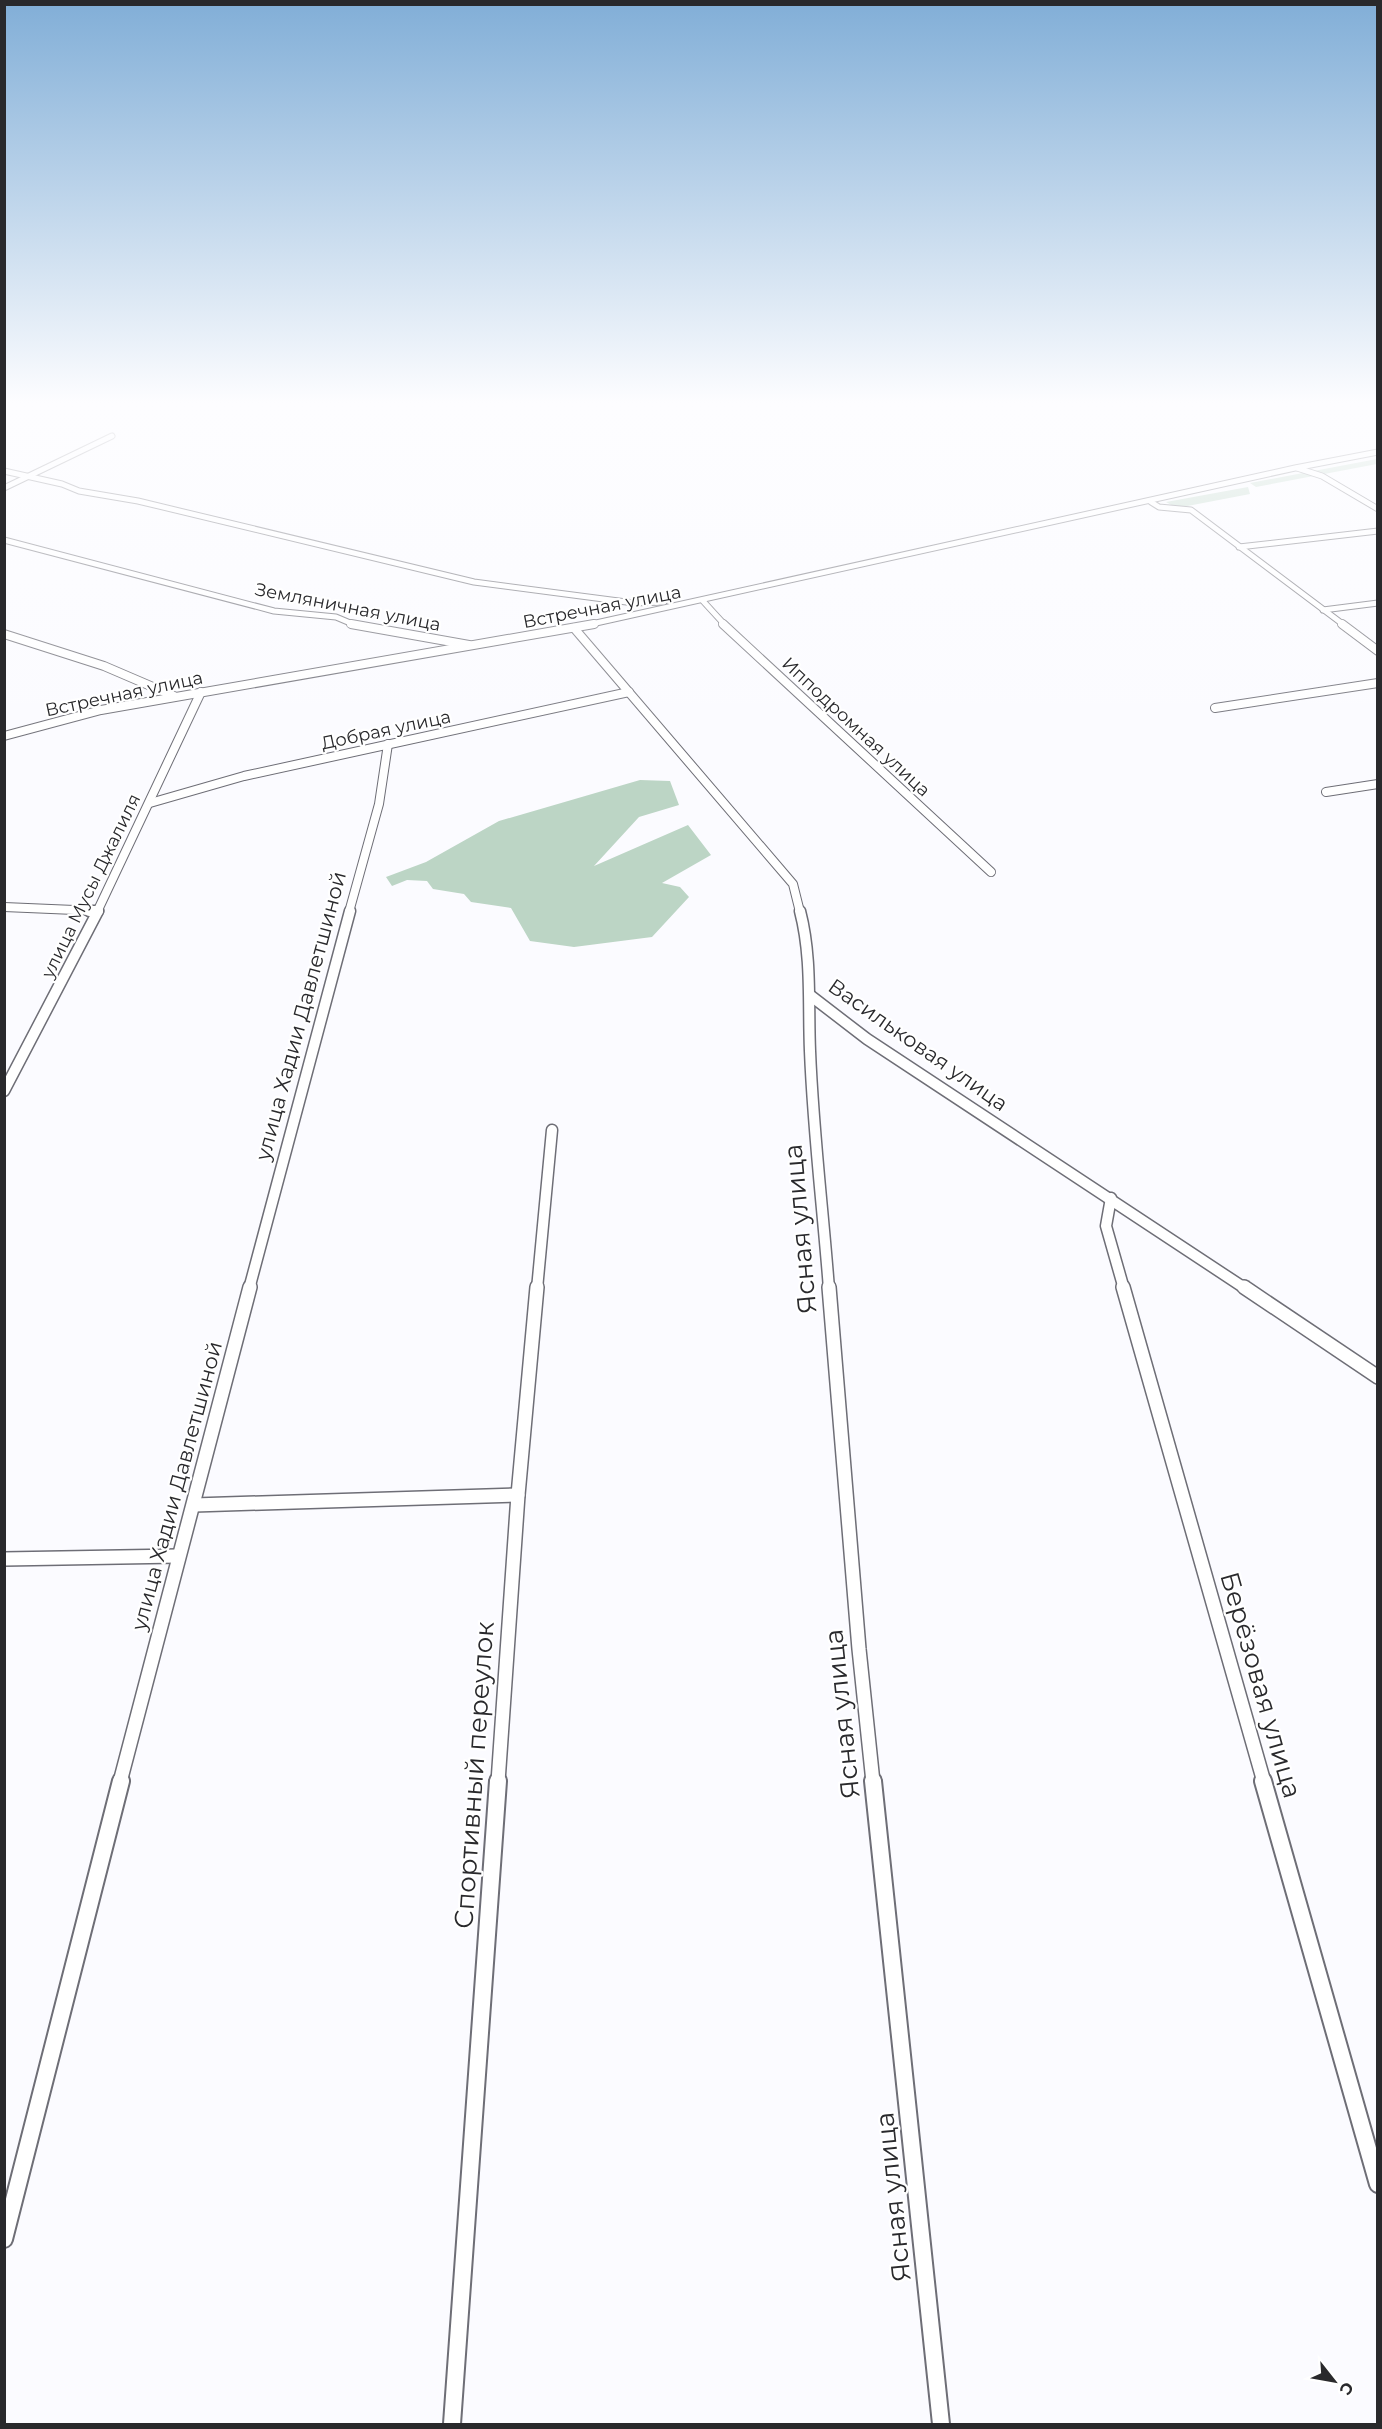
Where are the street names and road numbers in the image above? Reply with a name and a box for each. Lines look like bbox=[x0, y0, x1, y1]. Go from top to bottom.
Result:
street label: Земляничная улица bbox=[253, 578, 443, 636]
street label: Встречная улица bbox=[521, 581, 683, 633]
street label: Ипподромная улица bbox=[777, 653, 935, 801]
street label: Встречная улица bbox=[43, 667, 205, 721]
street label: Добрая улица bbox=[319, 706, 453, 754]
street label: улица Мусы Джалиля bbox=[36, 790, 145, 983]
street label: улица Хадии Давлетшиной bbox=[250, 869, 351, 1164]
street label: Васильковая улица bbox=[824, 973, 1013, 1116]
street label: Ясная улица bbox=[777, 1143, 823, 1315]
street label: улица Хадии Давлетшиной bbox=[126, 1339, 227, 1634]
street label: Берёзовая улица bbox=[1213, 1568, 1309, 1802]
street label: Спортивный переулок bbox=[447, 1620, 501, 1930]
street label: Ясная улица bbox=[817, 1628, 867, 1800]
street label: Ясная улица bbox=[868, 2111, 918, 2283]

